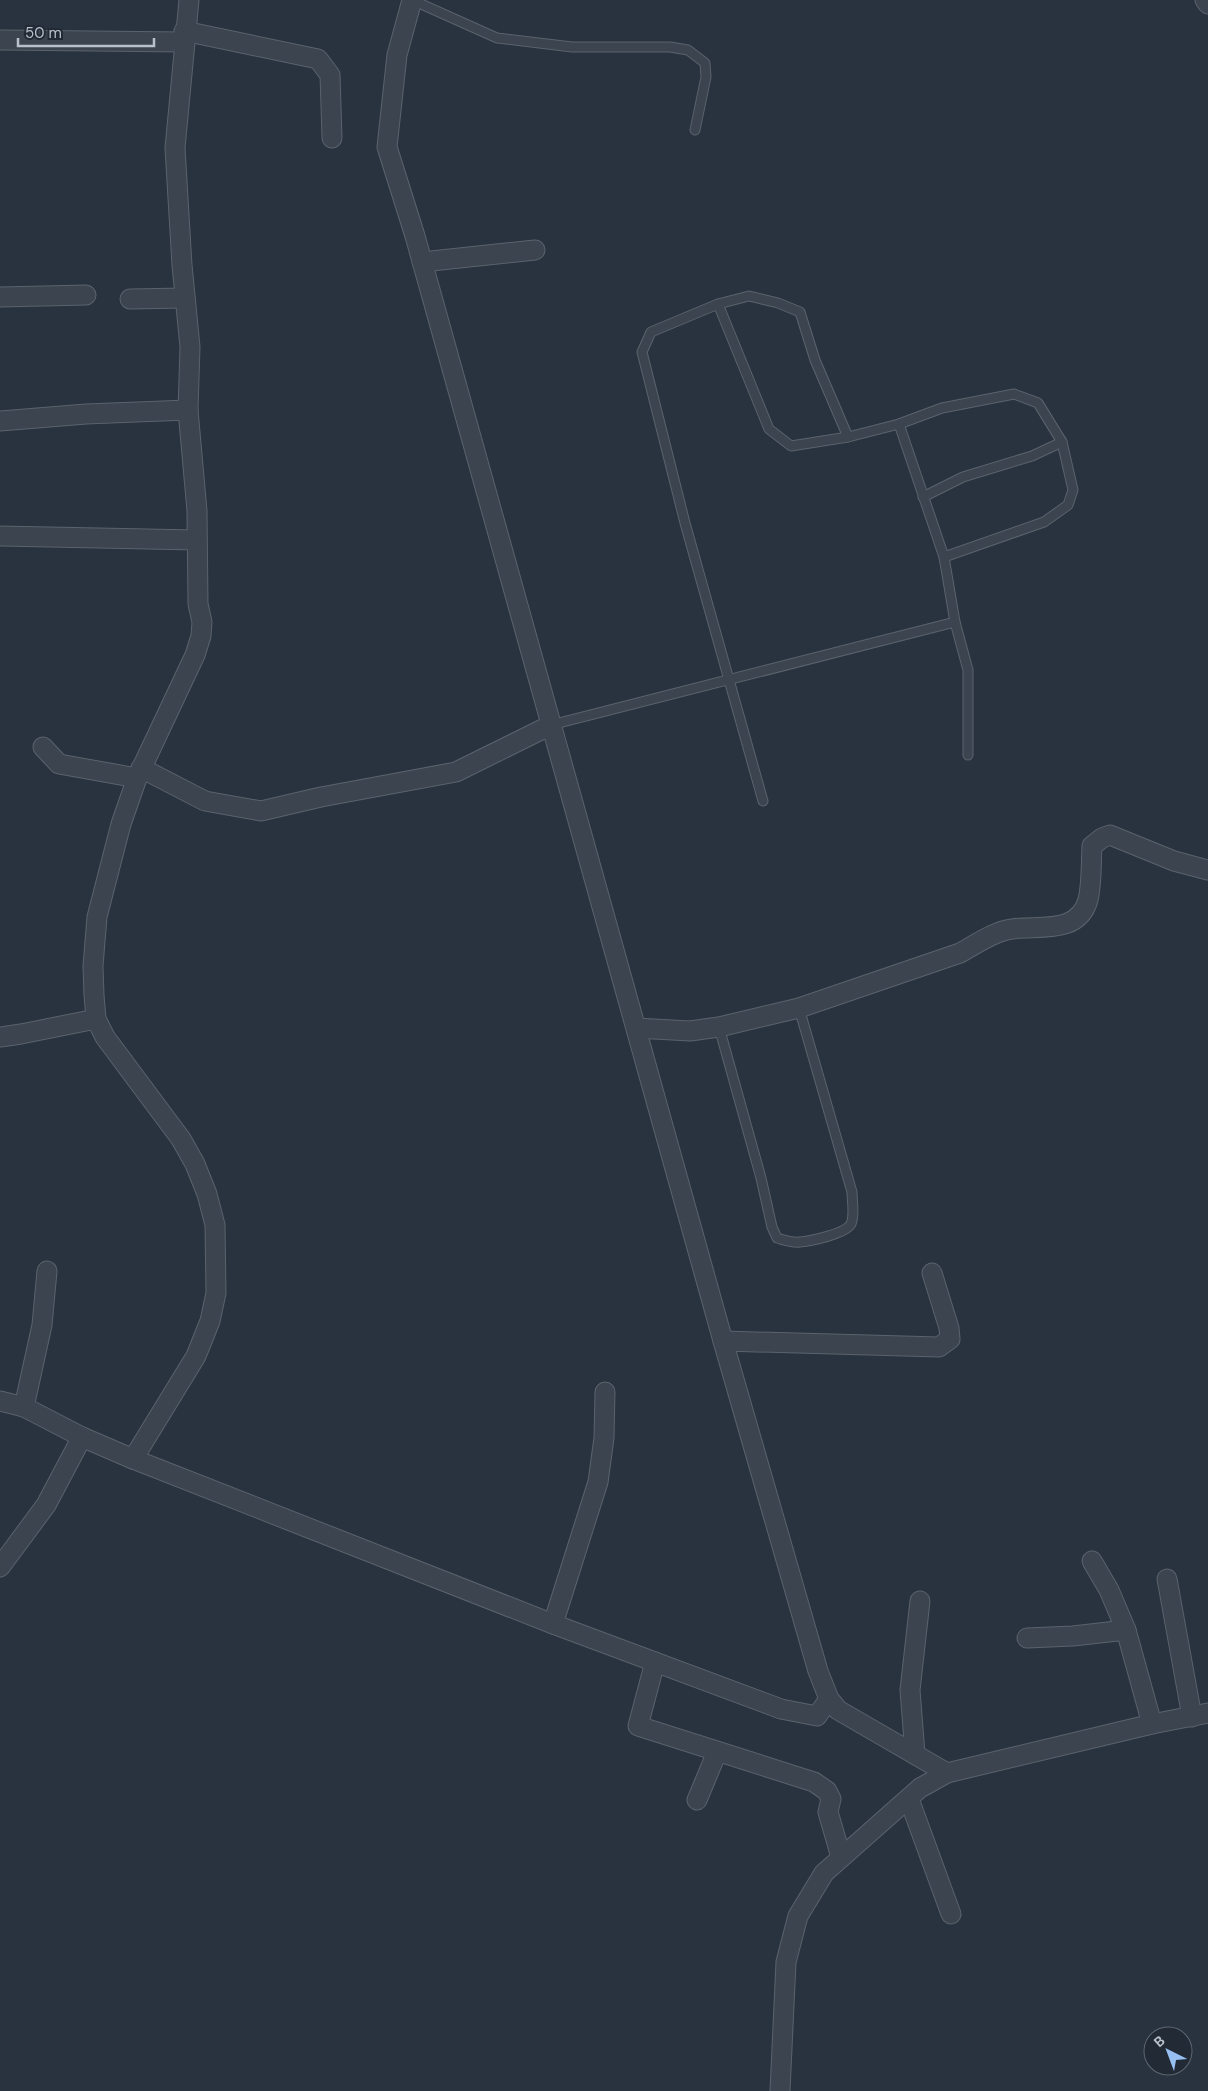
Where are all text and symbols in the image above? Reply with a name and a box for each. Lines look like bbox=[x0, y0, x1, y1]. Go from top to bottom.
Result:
scale bar bbox=[18, 15, 154, 47]
text: 50 m bbox=[25, 23, 62, 43]
north arrow bbox=[1143, 2026, 1193, 2076]
text: B bbox=[1150, 2032, 1169, 2051]

